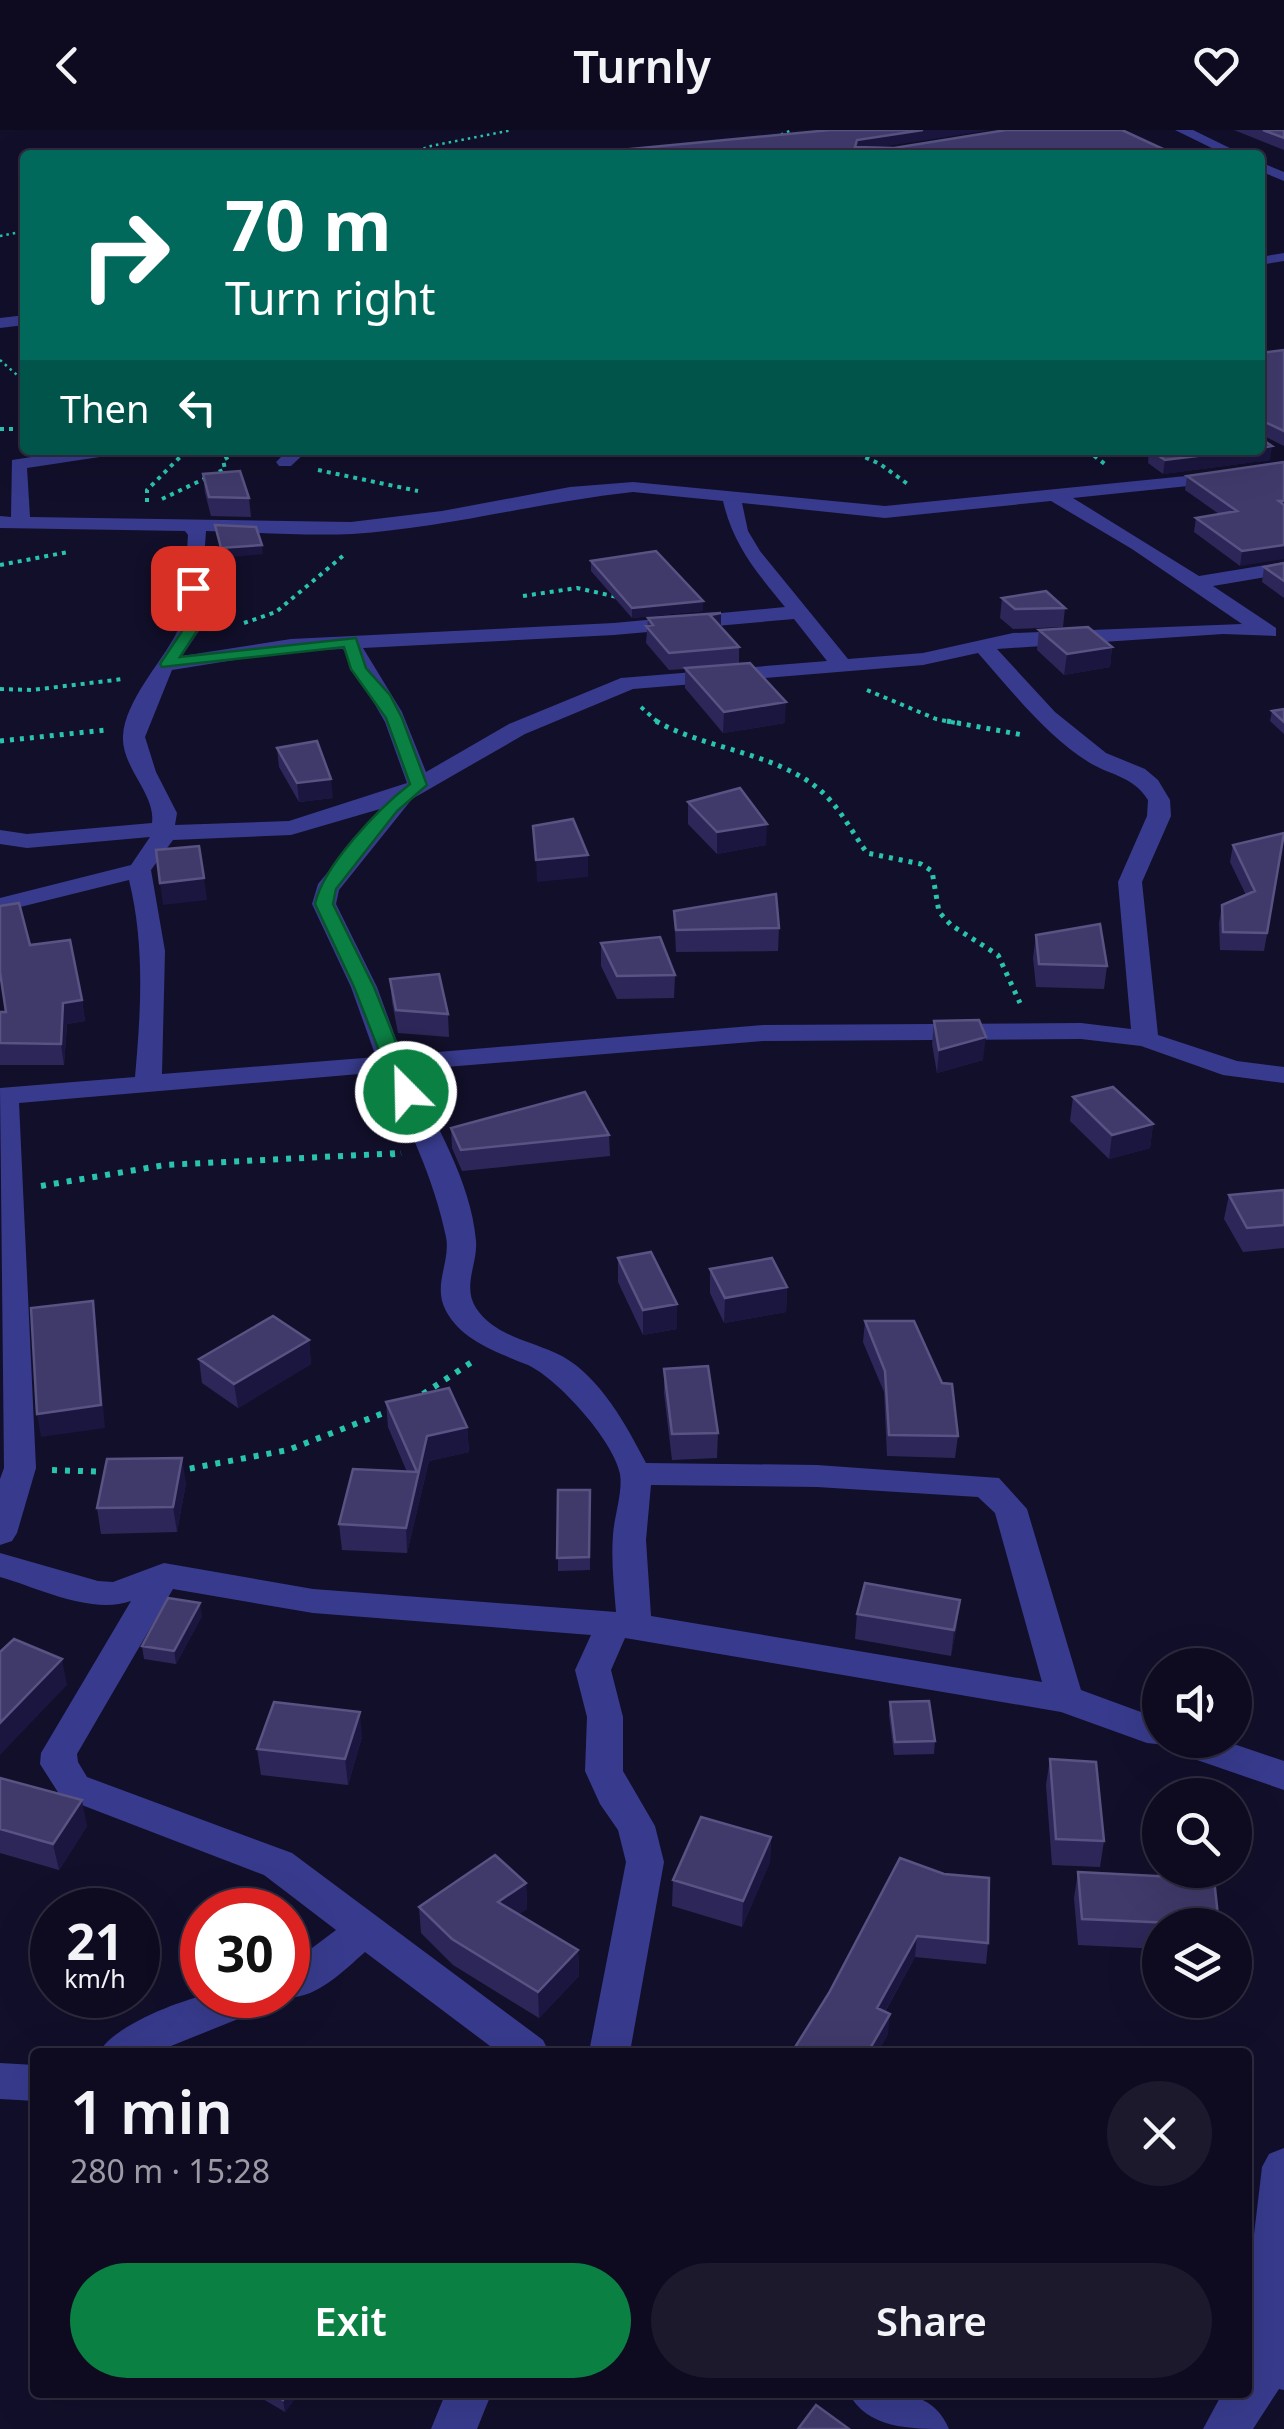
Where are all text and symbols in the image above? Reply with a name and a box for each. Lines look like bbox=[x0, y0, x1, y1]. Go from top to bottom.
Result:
text: Turnly bbox=[573, 35, 711, 96]
icon: back bbox=[40, 38, 95, 93]
icon: heart bbox=[1189, 38, 1244, 93]
text: 70 m bbox=[225, 176, 392, 272]
icon: right bbox=[60, 190, 190, 320]
text: Turn right bbox=[225, 267, 436, 328]
icon: left bbox=[170, 380, 225, 435]
text: Then bbox=[60, 382, 150, 434]
pin bbox=[151, 546, 236, 631]
icon: arrive bbox=[166, 561, 221, 616]
position arrow bbox=[354, 1040, 458, 1144]
map controls bbox=[1142, 1648, 1252, 2018]
button: sound bbox=[1142, 1648, 1252, 1758]
button: search bbox=[1142, 1778, 1252, 1888]
speed limit sign: 30 bbox=[180, 1888, 310, 2018]
text: 21 bbox=[66, 1907, 124, 1975]
button: layers bbox=[1142, 1908, 1252, 2018]
text: km/h bbox=[64, 1961, 126, 1995]
text: 1 min bbox=[70, 2070, 233, 2152]
button: close bbox=[1107, 2081, 1212, 2186]
text: 280 m · 15:28 bbox=[70, 2149, 270, 2192]
button: Exit bbox=[70, 2263, 631, 2378]
button: Share bbox=[651, 2263, 1212, 2378]

